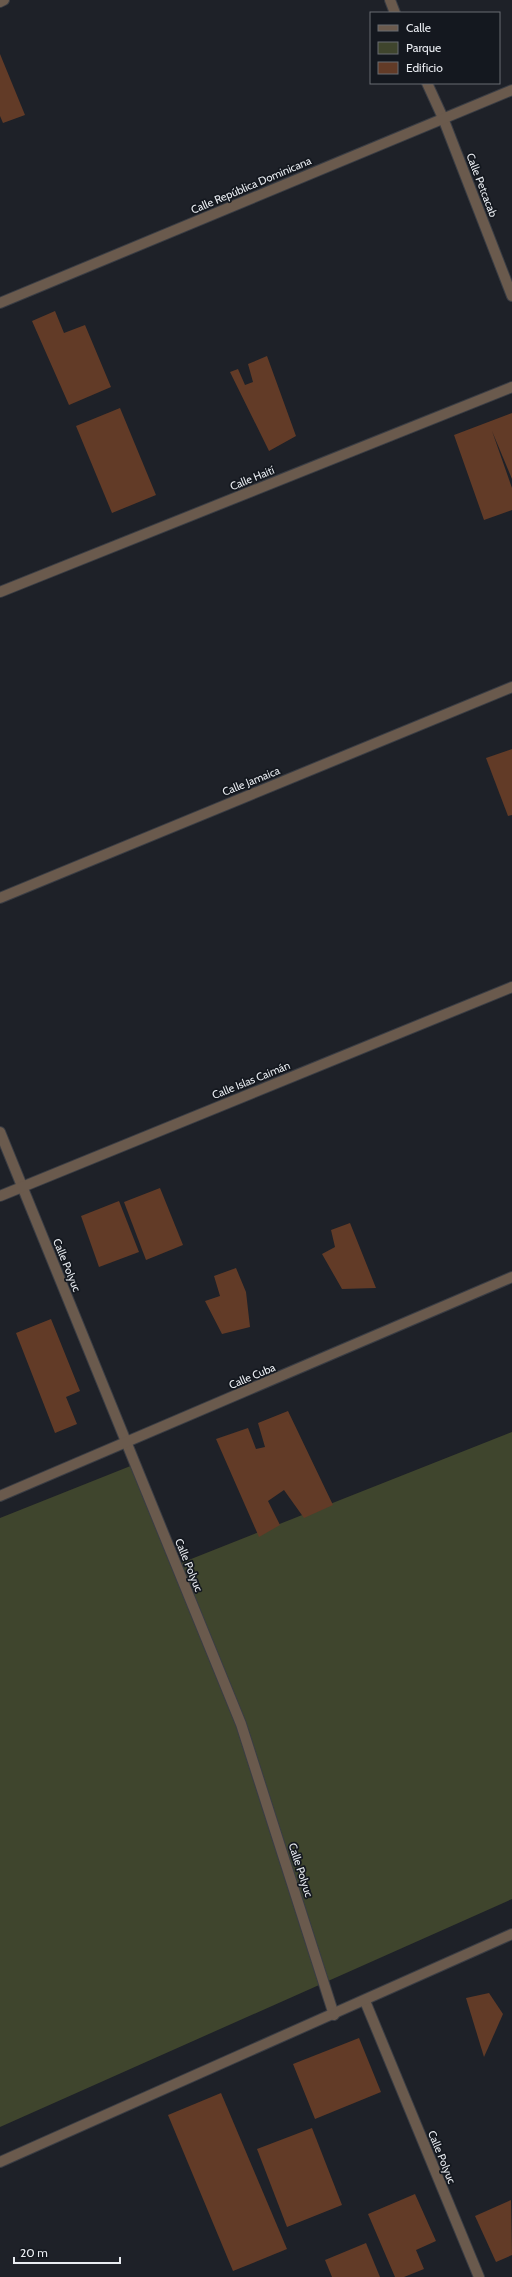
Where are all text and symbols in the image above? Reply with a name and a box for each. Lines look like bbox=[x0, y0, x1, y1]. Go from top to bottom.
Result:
legend bbox=[370, 12, 500, 84]
text: Calle bbox=[406, 20, 431, 35]
text: Parque bbox=[406, 40, 441, 55]
text: Edificio bbox=[406, 60, 443, 75]
street label: Calle Petcacab bbox=[463, 151, 501, 219]
street label: Calle República Dominicana bbox=[189, 153, 314, 217]
street label: Calle Haití bbox=[228, 463, 277, 493]
street label: Calle Jamaica bbox=[220, 763, 282, 799]
street label: Calle Islas Caimán bbox=[210, 1058, 292, 1102]
street label: Calle Polyuc bbox=[50, 1236, 84, 1294]
street label: Calle Cuba bbox=[227, 1360, 278, 1392]
street label: Calle Polyuc bbox=[172, 1536, 206, 1594]
street label: Calle Polyuc bbox=[286, 1841, 316, 1899]
street label: Calle Polyuc bbox=[425, 2128, 459, 2186]
scale bar bbox=[14, 2239, 120, 2265]
text: 20 m bbox=[20, 2245, 48, 2260]

